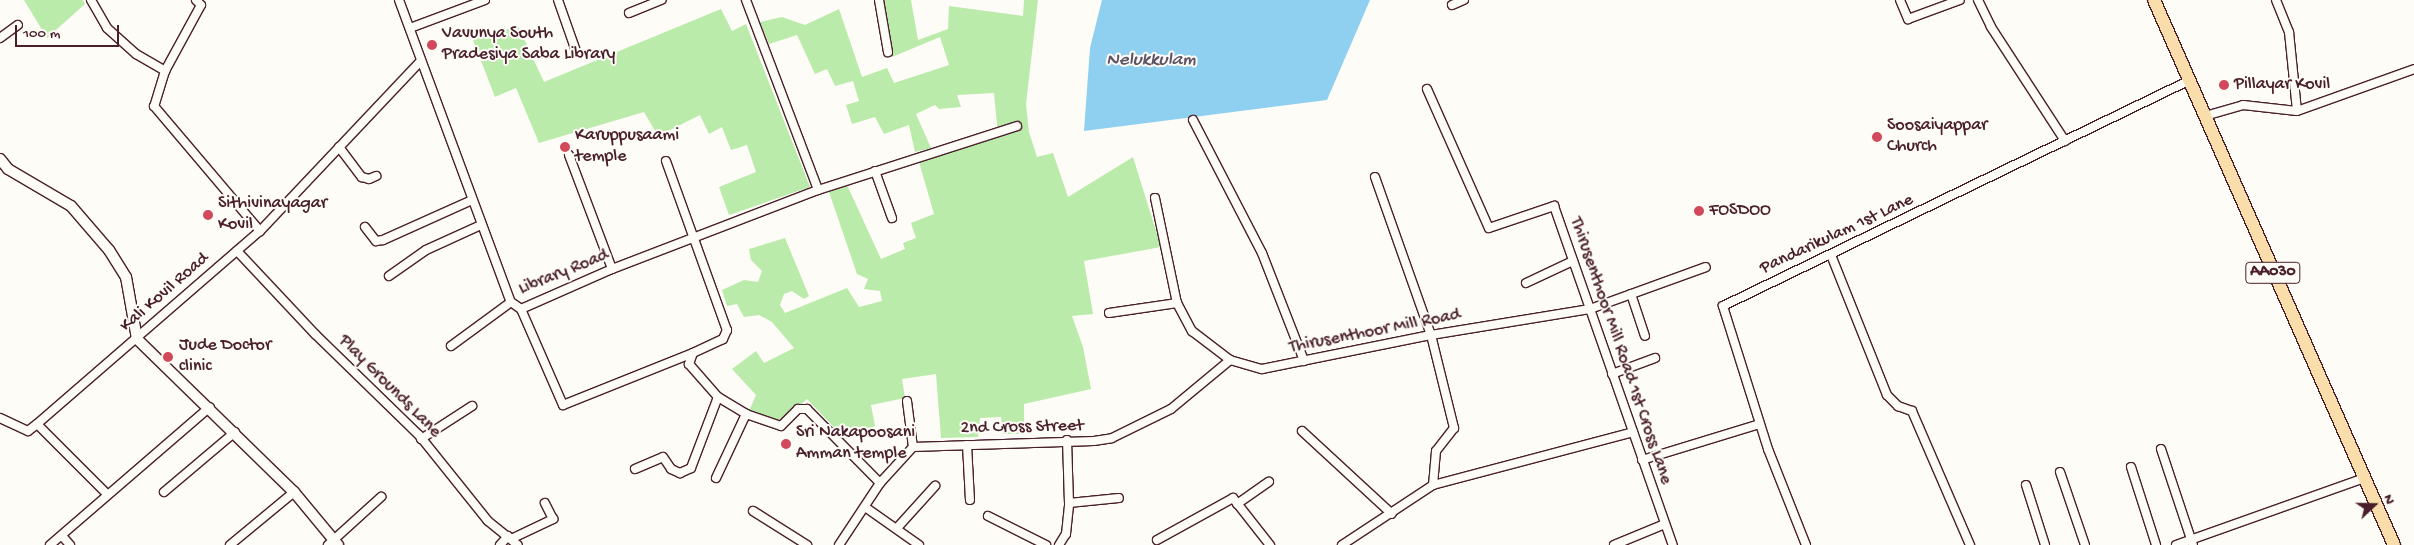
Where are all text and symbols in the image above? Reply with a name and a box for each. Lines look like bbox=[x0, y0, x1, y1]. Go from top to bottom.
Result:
scale bar bbox=[18, 15, 121, 47]
place label: Vavunya South Pradesiya Saba Library bbox=[442, 24, 615, 66]
text: 100 m bbox=[23, 25, 60, 43]
marker: Vavunya South Pradesiya Saba Library bbox=[426, 39, 438, 51]
water label: Nelukkulam bbox=[1106, 50, 1196, 72]
place label: Pillayar Kovil bbox=[2234, 74, 2330, 96]
marker: Pillayar Kovil bbox=[2218, 79, 2230, 91]
place label: Soosaiyappar Church bbox=[1887, 116, 1987, 158]
place label: Karuppusaami temple bbox=[575, 126, 679, 168]
marker: Soosaiyappar Church bbox=[1871, 131, 1883, 143]
marker: Karuppusaami temple bbox=[559, 141, 571, 153]
street label: Pandarikulam 1st Lane bbox=[1757, 190, 1917, 280]
place label: Sithivinayagar Kovil bbox=[218, 194, 327, 236]
place label: FOSDOO bbox=[1709, 200, 1771, 222]
marker: FOSDOO bbox=[1693, 205, 1705, 217]
marker: Sithivinayagar Kovil bbox=[202, 209, 214, 221]
street label: Thirusenthoor Mill Road 1st Cross Lane bbox=[1564, 215, 1676, 487]
street label: Library Road bbox=[516, 245, 612, 301]
street label: Kali Kovil Road bbox=[116, 249, 214, 337]
road number: AA030 bbox=[2244, 260, 2302, 286]
street label: Thirusenthoor Mill Road bbox=[1288, 305, 1462, 359]
street label: Play Grounds Lane bbox=[333, 331, 445, 443]
place label: Jude Doctor clinic bbox=[179, 336, 271, 378]
marker: Jude Doctor clinic bbox=[161, 350, 175, 364]
street label: 2nd Cross Street bbox=[960, 416, 1084, 440]
place label: Sri Nakapoosani Amman temple bbox=[796, 423, 915, 466]
marker: Sri Nakapoosani Amman temple bbox=[780, 438, 792, 450]
north arrow bbox=[2349, 480, 2399, 530]
text: N bbox=[2379, 492, 2398, 507]

